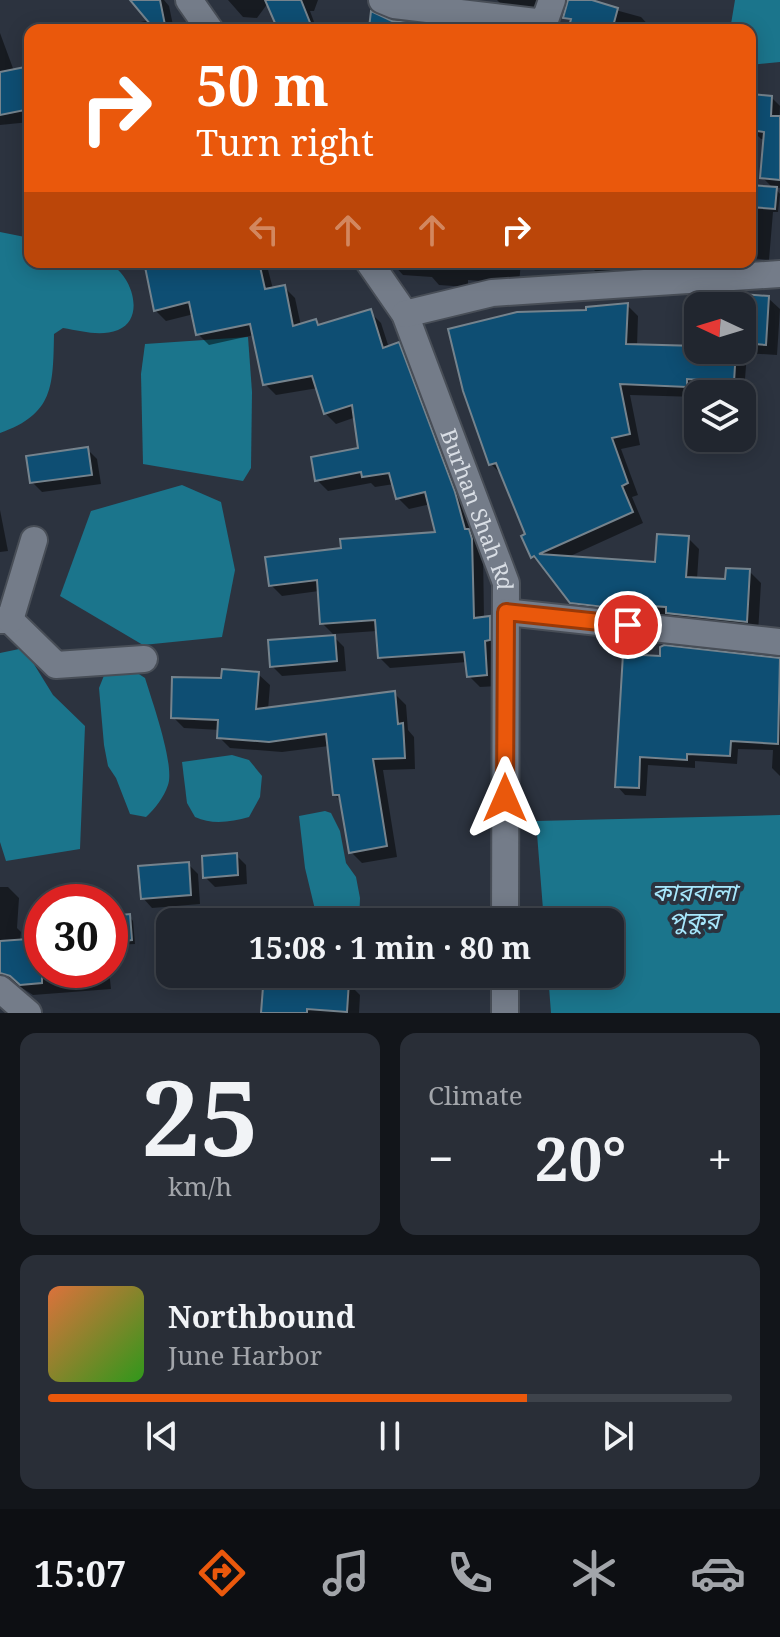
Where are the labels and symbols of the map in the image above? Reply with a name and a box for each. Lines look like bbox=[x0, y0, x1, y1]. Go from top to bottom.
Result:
north arrow bbox=[684, 292, 756, 364]
street label: Burhan Shah Rd bbox=[434, 424, 521, 590]
pin bbox=[594, 591, 662, 659]
position arrow bbox=[463, 756, 547, 840]
water label: কারবালা পুকুর bbox=[652, 875, 741, 936]
speed limit sign: 30 bbox=[24, 884, 128, 988]

